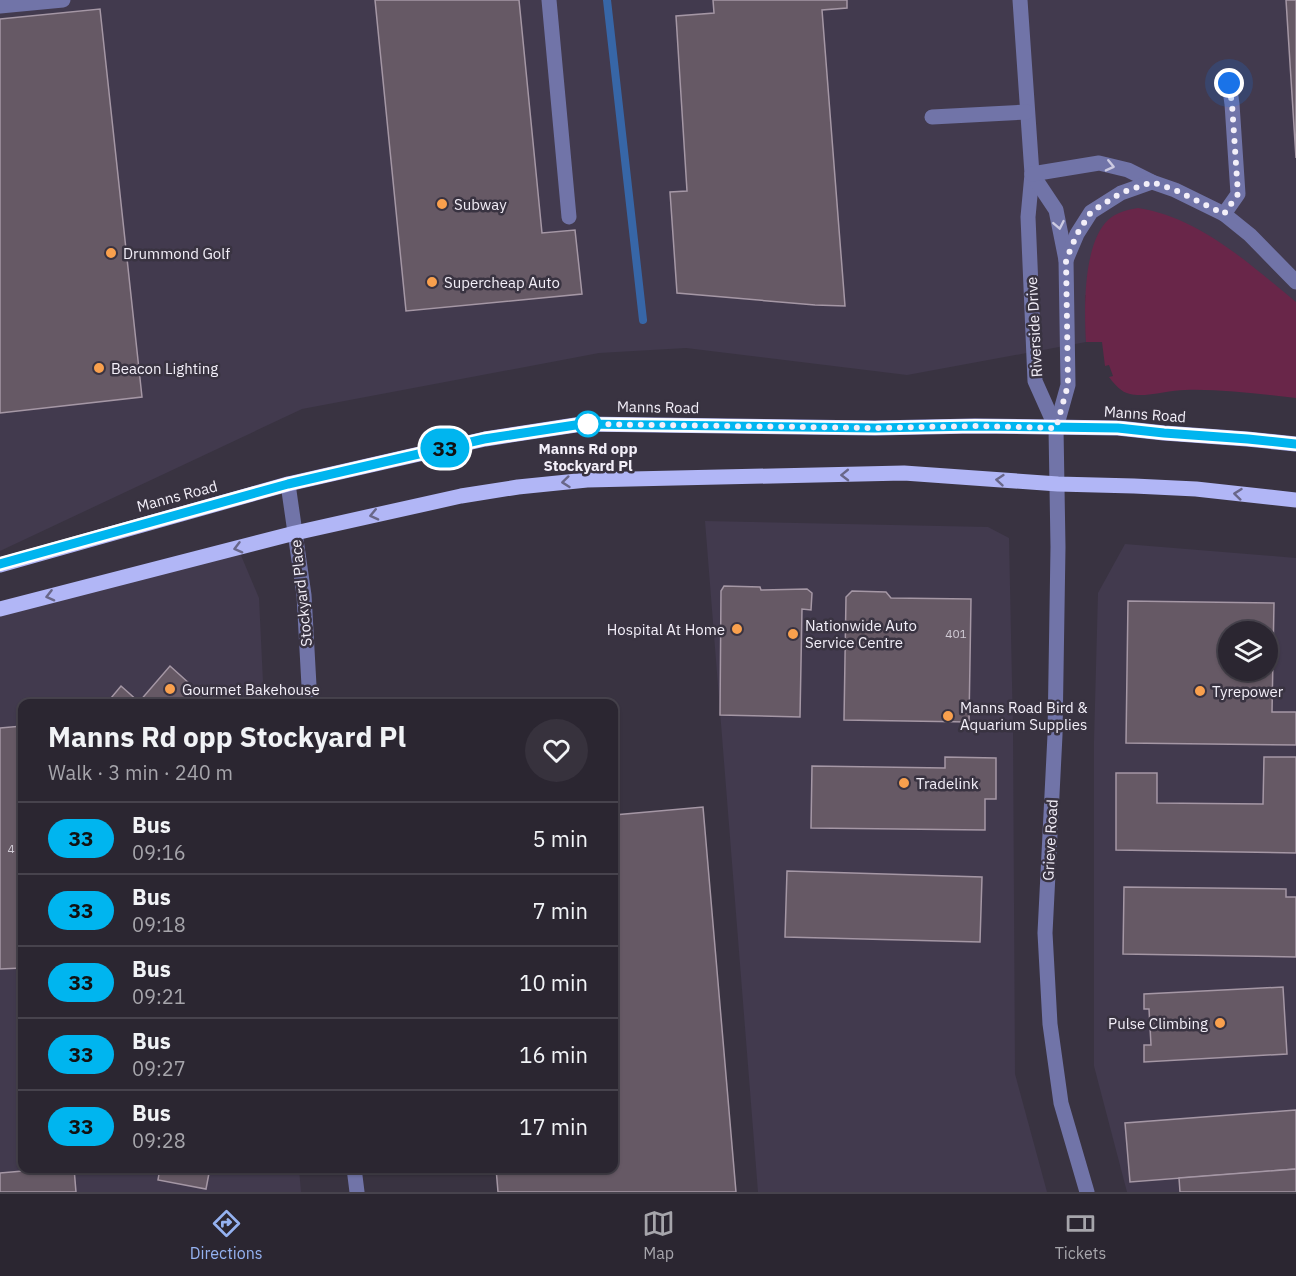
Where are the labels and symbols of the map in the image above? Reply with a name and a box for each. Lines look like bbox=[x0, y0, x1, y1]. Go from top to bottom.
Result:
your location bbox=[1214, 68, 1244, 98]
one-way arrow bbox=[1105, 159, 1115, 172]
place label: Subway bbox=[454, 195, 507, 214]
marker: Subway bbox=[435, 197, 449, 211]
one-way arrow bbox=[1052, 220, 1065, 230]
place label: Drummond Golf bbox=[123, 244, 230, 263]
marker: Drummond Golf bbox=[104, 246, 118, 260]
place label: Supercheap Auto bbox=[444, 273, 560, 292]
marker: Supercheap Auto bbox=[425, 275, 439, 289]
street label: Riverside Drive bbox=[1022, 276, 1046, 378]
place label: Beacon Lighting bbox=[111, 359, 218, 378]
marker: Beacon Lighting bbox=[92, 361, 106, 375]
street label: Manns Road bbox=[617, 397, 699, 417]
street label: Manns Road bbox=[1103, 402, 1187, 426]
marker: Manns Rd opp Stockyard Pl bbox=[575, 411, 601, 437]
line badge: 33 bbox=[418, 428, 472, 468]
place label: Manns Rd opp Stockyard Pl bbox=[538, 439, 638, 475]
one-way arrow bbox=[841, 468, 850, 481]
one-way arrow bbox=[995, 473, 1004, 486]
one-way arrow bbox=[562, 475, 571, 488]
street label: Manns Road bbox=[135, 476, 219, 516]
one-way arrow bbox=[1233, 488, 1242, 501]
one-way arrow bbox=[369, 508, 379, 521]
street label: Stockyard Place bbox=[286, 539, 316, 647]
one-way arrow bbox=[234, 540, 244, 553]
one-way arrow bbox=[45, 589, 55, 602]
place label: Nationwide Auto Service Centre bbox=[805, 616, 917, 652]
place label: Hospital At Home bbox=[607, 620, 725, 639]
marker: Hospital At Home bbox=[730, 622, 744, 636]
house number: 401 bbox=[945, 626, 967, 641]
marker: Nationwide Auto Service Centre bbox=[786, 627, 800, 641]
place label: Gourmet Bakehouse bbox=[182, 680, 320, 699]
marker: Gourmet Bakehouse bbox=[163, 682, 177, 696]
place label: Tyrepower bbox=[1212, 682, 1284, 701]
marker: Tyrepower bbox=[1193, 684, 1207, 698]
place label: Manns Road Bird & Aquarium Supplies bbox=[960, 698, 1088, 734]
marker: Manns Road Bird & Aquarium Supplies bbox=[941, 709, 955, 723]
place label: Tradelink bbox=[916, 774, 979, 793]
marker: Tradelink bbox=[897, 776, 911, 790]
street label: Grieve Road bbox=[1038, 799, 1062, 881]
house number: 4 bbox=[7, 841, 15, 856]
place label: Pulse Climbing bbox=[1108, 1014, 1208, 1033]
marker: Pulse Climbing bbox=[1213, 1016, 1227, 1030]

